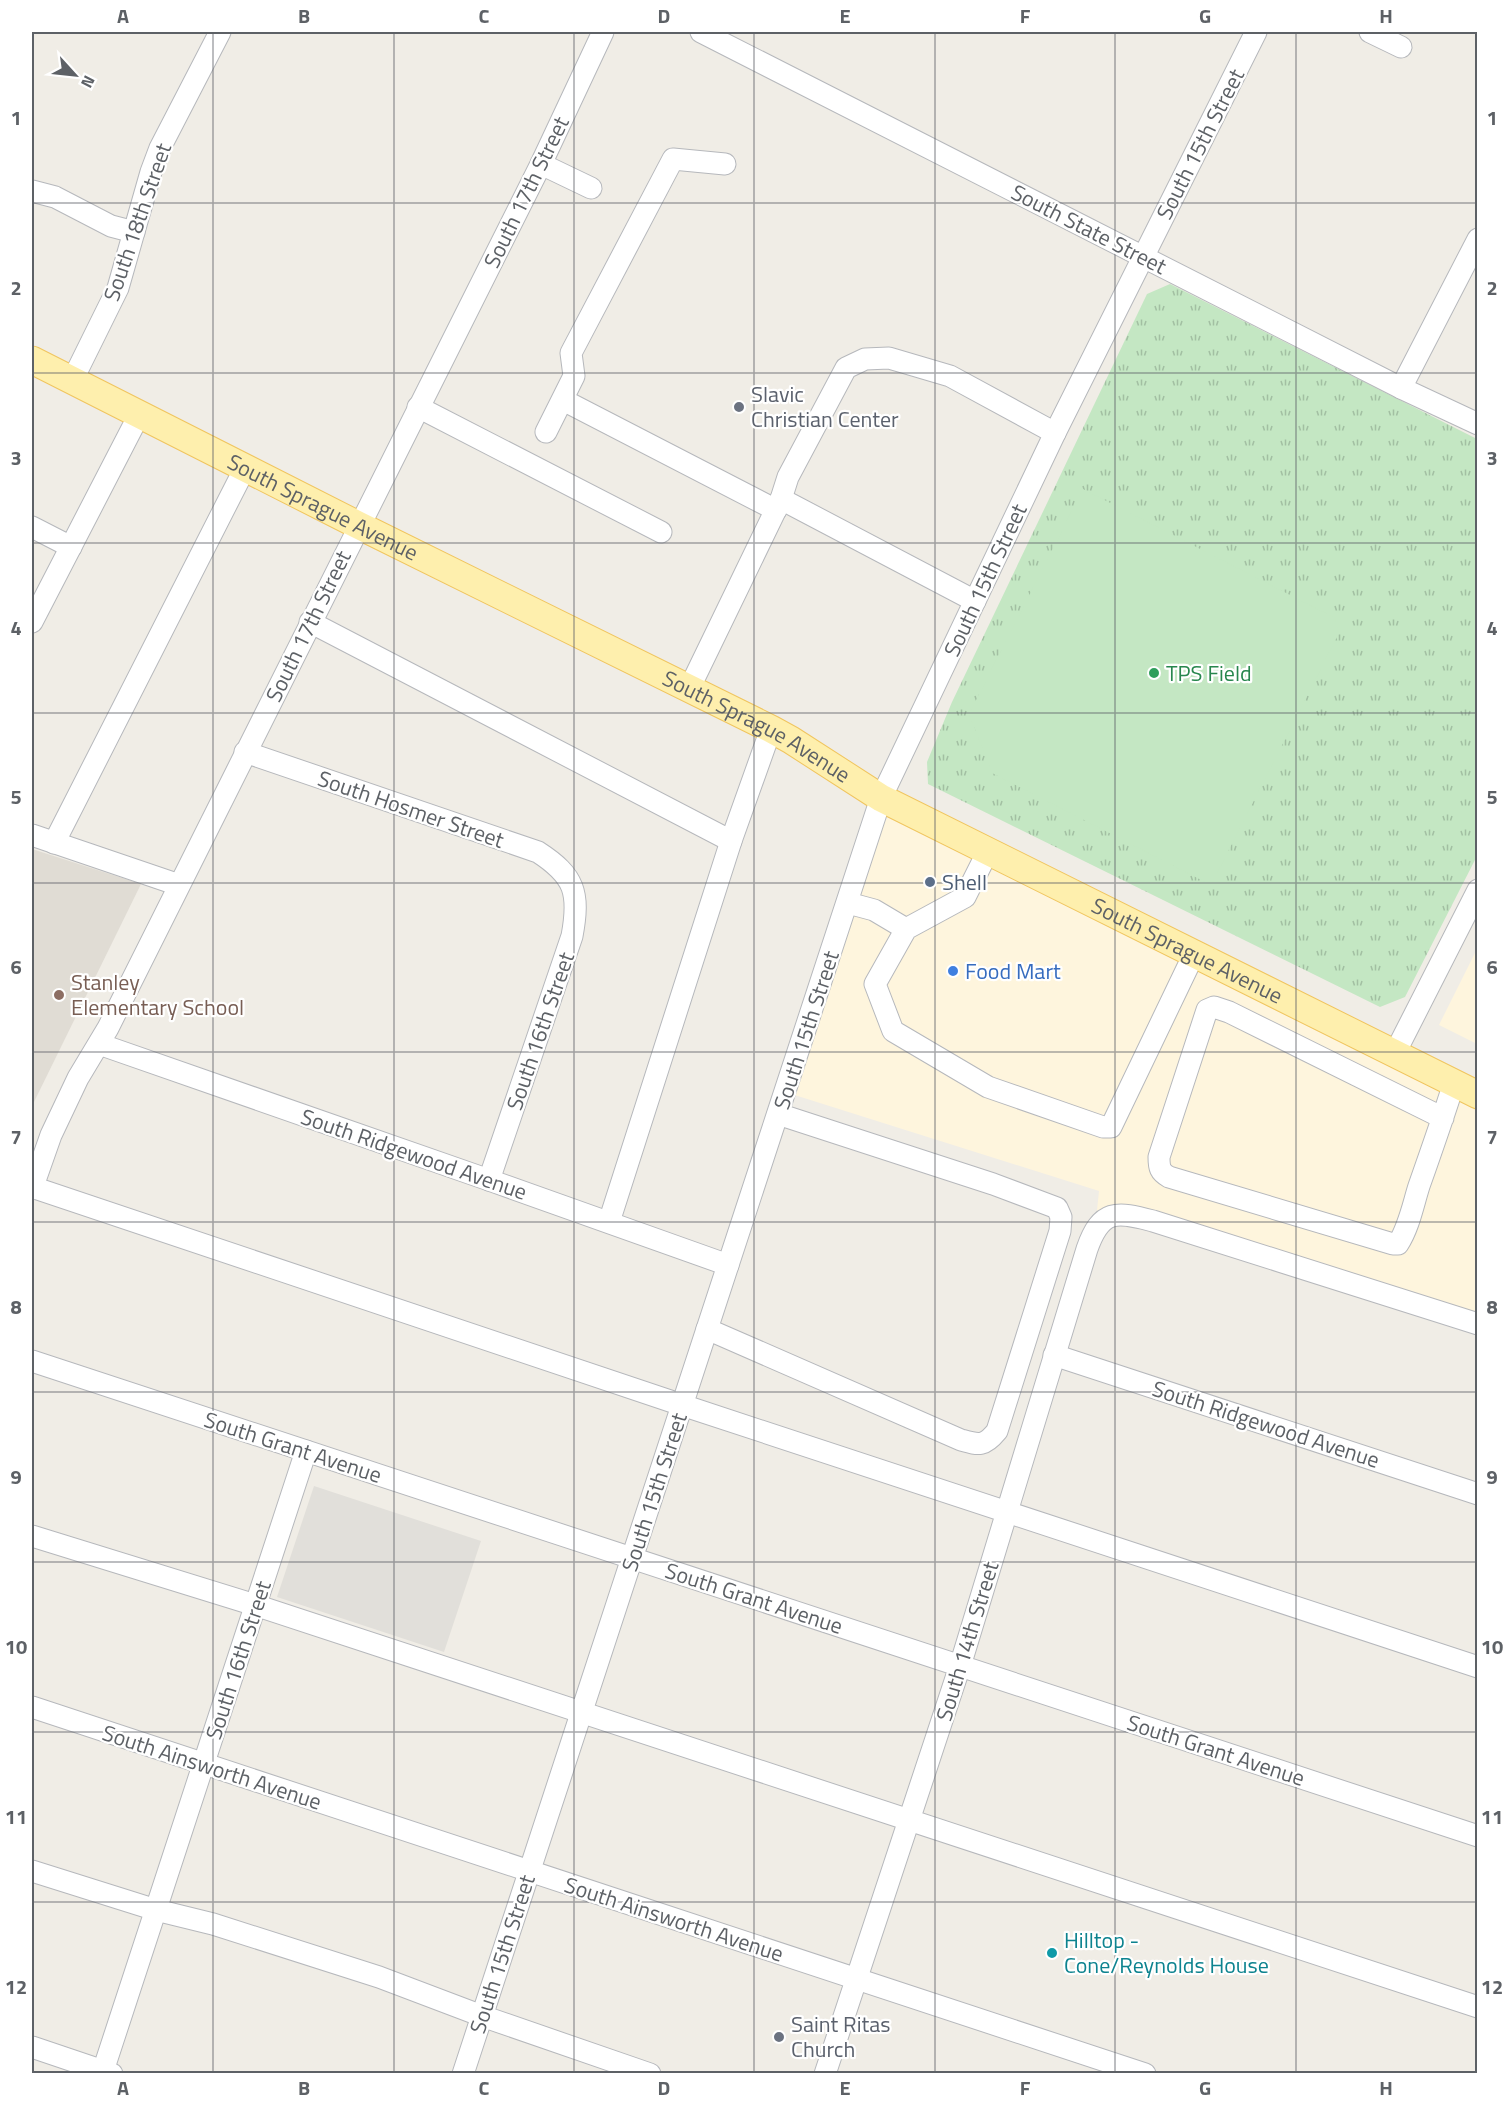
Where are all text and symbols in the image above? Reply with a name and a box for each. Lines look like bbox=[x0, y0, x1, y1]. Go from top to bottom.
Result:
text: A bbox=[117, 0, 129, 31]
text: B bbox=[298, 0, 310, 31]
text: C bbox=[479, 0, 490, 31]
text: D bbox=[658, 0, 670, 31]
text: E bbox=[839, 0, 851, 31]
text: F bbox=[1020, 0, 1031, 31]
text: G bbox=[1199, 0, 1211, 31]
text: H bbox=[1379, 0, 1393, 31]
north arrow bbox=[45, 45, 105, 105]
street label: South 15th Street bbox=[1147, 62, 1253, 225]
text: N bbox=[75, 71, 102, 92]
text: 1 bbox=[10, 102, 22, 133]
text: 1 bbox=[1486, 102, 1498, 133]
street label: South 17th Street bbox=[474, 110, 578, 274]
street label: South 18th Street bbox=[94, 138, 180, 306]
street label: South State Street bbox=[1005, 175, 1173, 283]
text: 2 bbox=[10, 272, 22, 303]
text: 2 bbox=[1486, 272, 1498, 303]
place label: Slavic Christian Center bbox=[751, 377, 899, 436]
marker: Slavic Christian Center bbox=[732, 400, 746, 414]
text: 3 bbox=[10, 442, 22, 473]
text: 3 bbox=[1486, 442, 1498, 473]
street label: South Sprague Avenue bbox=[222, 445, 424, 569]
street label: South 15th Street bbox=[935, 498, 1035, 662]
street label: South 17th Street bbox=[256, 544, 360, 708]
text: 4 bbox=[10, 612, 22, 643]
text: 4 bbox=[1486, 612, 1498, 643]
place label: TPS Field bbox=[1166, 656, 1252, 690]
street label: South Sprague Avenue bbox=[657, 661, 857, 791]
marker: TPS Field bbox=[1147, 666, 1161, 680]
street label: South Hosmer Street bbox=[313, 761, 509, 857]
text: 5 bbox=[10, 781, 22, 812]
text: 5 bbox=[1486, 781, 1498, 812]
place label: Shell bbox=[942, 865, 987, 899]
marker: Shell bbox=[923, 875, 937, 889]
street label: South Sprague Avenue bbox=[1086, 888, 1289, 1012]
street label: South 15th Street bbox=[764, 946, 848, 1114]
street label: South 16th Street bbox=[497, 947, 583, 1115]
text: 6 bbox=[10, 951, 22, 982]
text: 6 bbox=[1486, 951, 1498, 982]
place label: Food Mart bbox=[965, 954, 1061, 988]
marker: Food Mart bbox=[946, 964, 960, 978]
place label: Stanley Elementary School bbox=[71, 965, 244, 1024]
marker: Stanley Elementary School bbox=[52, 988, 66, 1002]
street label: South Ridgewood Avenue bbox=[296, 1099, 532, 1209]
text: 7 bbox=[10, 1121, 22, 1152]
text: 7 bbox=[1486, 1121, 1498, 1152]
text: 8 bbox=[10, 1291, 22, 1322]
text: 8 bbox=[1486, 1291, 1498, 1322]
street label: South Ridgewood Avenue bbox=[1148, 1371, 1384, 1477]
street label: South Grant Avenue bbox=[200, 1402, 386, 1492]
street label: South 15th Street bbox=[612, 1408, 696, 1576]
text: 9 bbox=[10, 1461, 22, 1492]
text: 9 bbox=[1486, 1461, 1498, 1492]
street label: South Grant Avenue bbox=[661, 1553, 847, 1643]
street label: South 14th Street bbox=[927, 1557, 1008, 1725]
street label: South 16th Street bbox=[196, 1576, 280, 1744]
text: 10 bbox=[5, 1631, 27, 1662]
text: 10 bbox=[1481, 1631, 1503, 1662]
street label: South Grant Avenue bbox=[1123, 1705, 1309, 1795]
street label: South Ainsworth Avenue bbox=[98, 1716, 326, 1818]
text: 11 bbox=[5, 1801, 27, 1832]
text: 11 bbox=[1481, 1801, 1503, 1832]
street label: South Ainsworth Avenue bbox=[560, 1868, 788, 1970]
street label: South 15th Street bbox=[460, 1870, 544, 2038]
place label: Hilltop - Cone/Reynolds House bbox=[1064, 1923, 1269, 1982]
marker: Hilltop - Cone/Reynolds House bbox=[1045, 1946, 1059, 1960]
text: 12 bbox=[5, 1971, 27, 2002]
text: 12 bbox=[1481, 1971, 1503, 2002]
place label: Saint Ritas Church bbox=[791, 2007, 890, 2066]
marker: Saint Ritas Church bbox=[772, 2030, 786, 2044]
text: A bbox=[117, 2072, 129, 2103]
text: B bbox=[298, 2072, 310, 2103]
text: C bbox=[479, 2072, 490, 2103]
text: D bbox=[658, 2072, 670, 2103]
text: E bbox=[839, 2072, 851, 2103]
text: F bbox=[1020, 2072, 1031, 2103]
text: G bbox=[1199, 2072, 1211, 2103]
text: H bbox=[1379, 2072, 1393, 2103]

